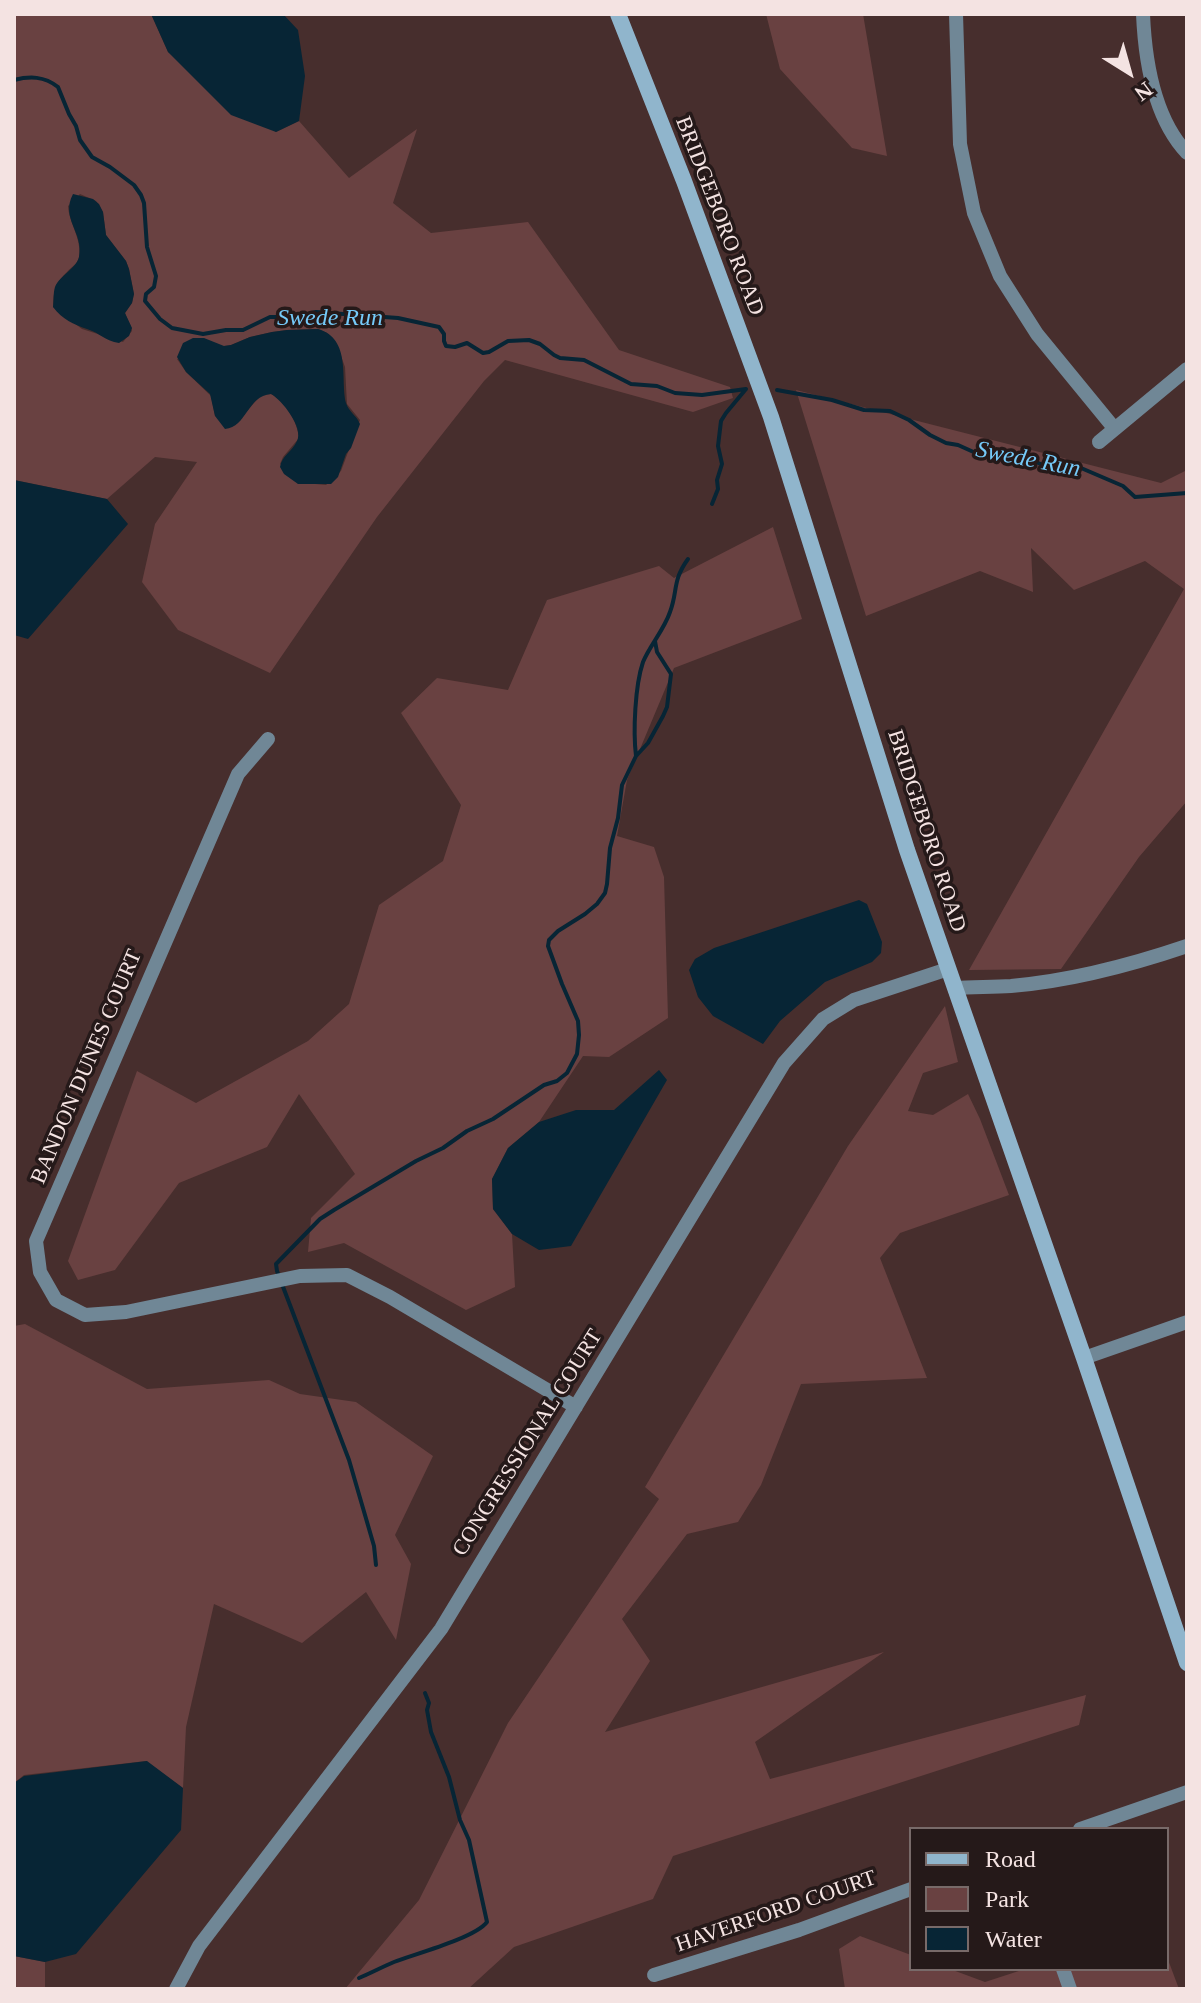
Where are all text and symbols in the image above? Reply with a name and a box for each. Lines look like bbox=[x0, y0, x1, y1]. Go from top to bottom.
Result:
north arrow bbox=[1089, 32, 1169, 112]
text: N bbox=[1130, 77, 1158, 106]
street label: BRIDGEBORO ROAD bbox=[669, 113, 769, 319]
water label: Swede Run bbox=[277, 305, 383, 333]
water label: Swede Run bbox=[973, 436, 1083, 484]
street label: BRIDGEBORO ROAD bbox=[881, 727, 971, 935]
street label: BANDON DUNES COURT bbox=[26, 946, 148, 1188]
street label: CONGRESSIONAL COURT bbox=[447, 1325, 609, 1561]
legend bbox=[909, 1827, 1169, 1971]
text: Road bbox=[985, 1846, 1036, 1872]
street label: HAVERFORD COURT bbox=[672, 1865, 880, 1959]
text: Park bbox=[985, 1886, 1029, 1912]
text: Water bbox=[985, 1926, 1042, 1952]

